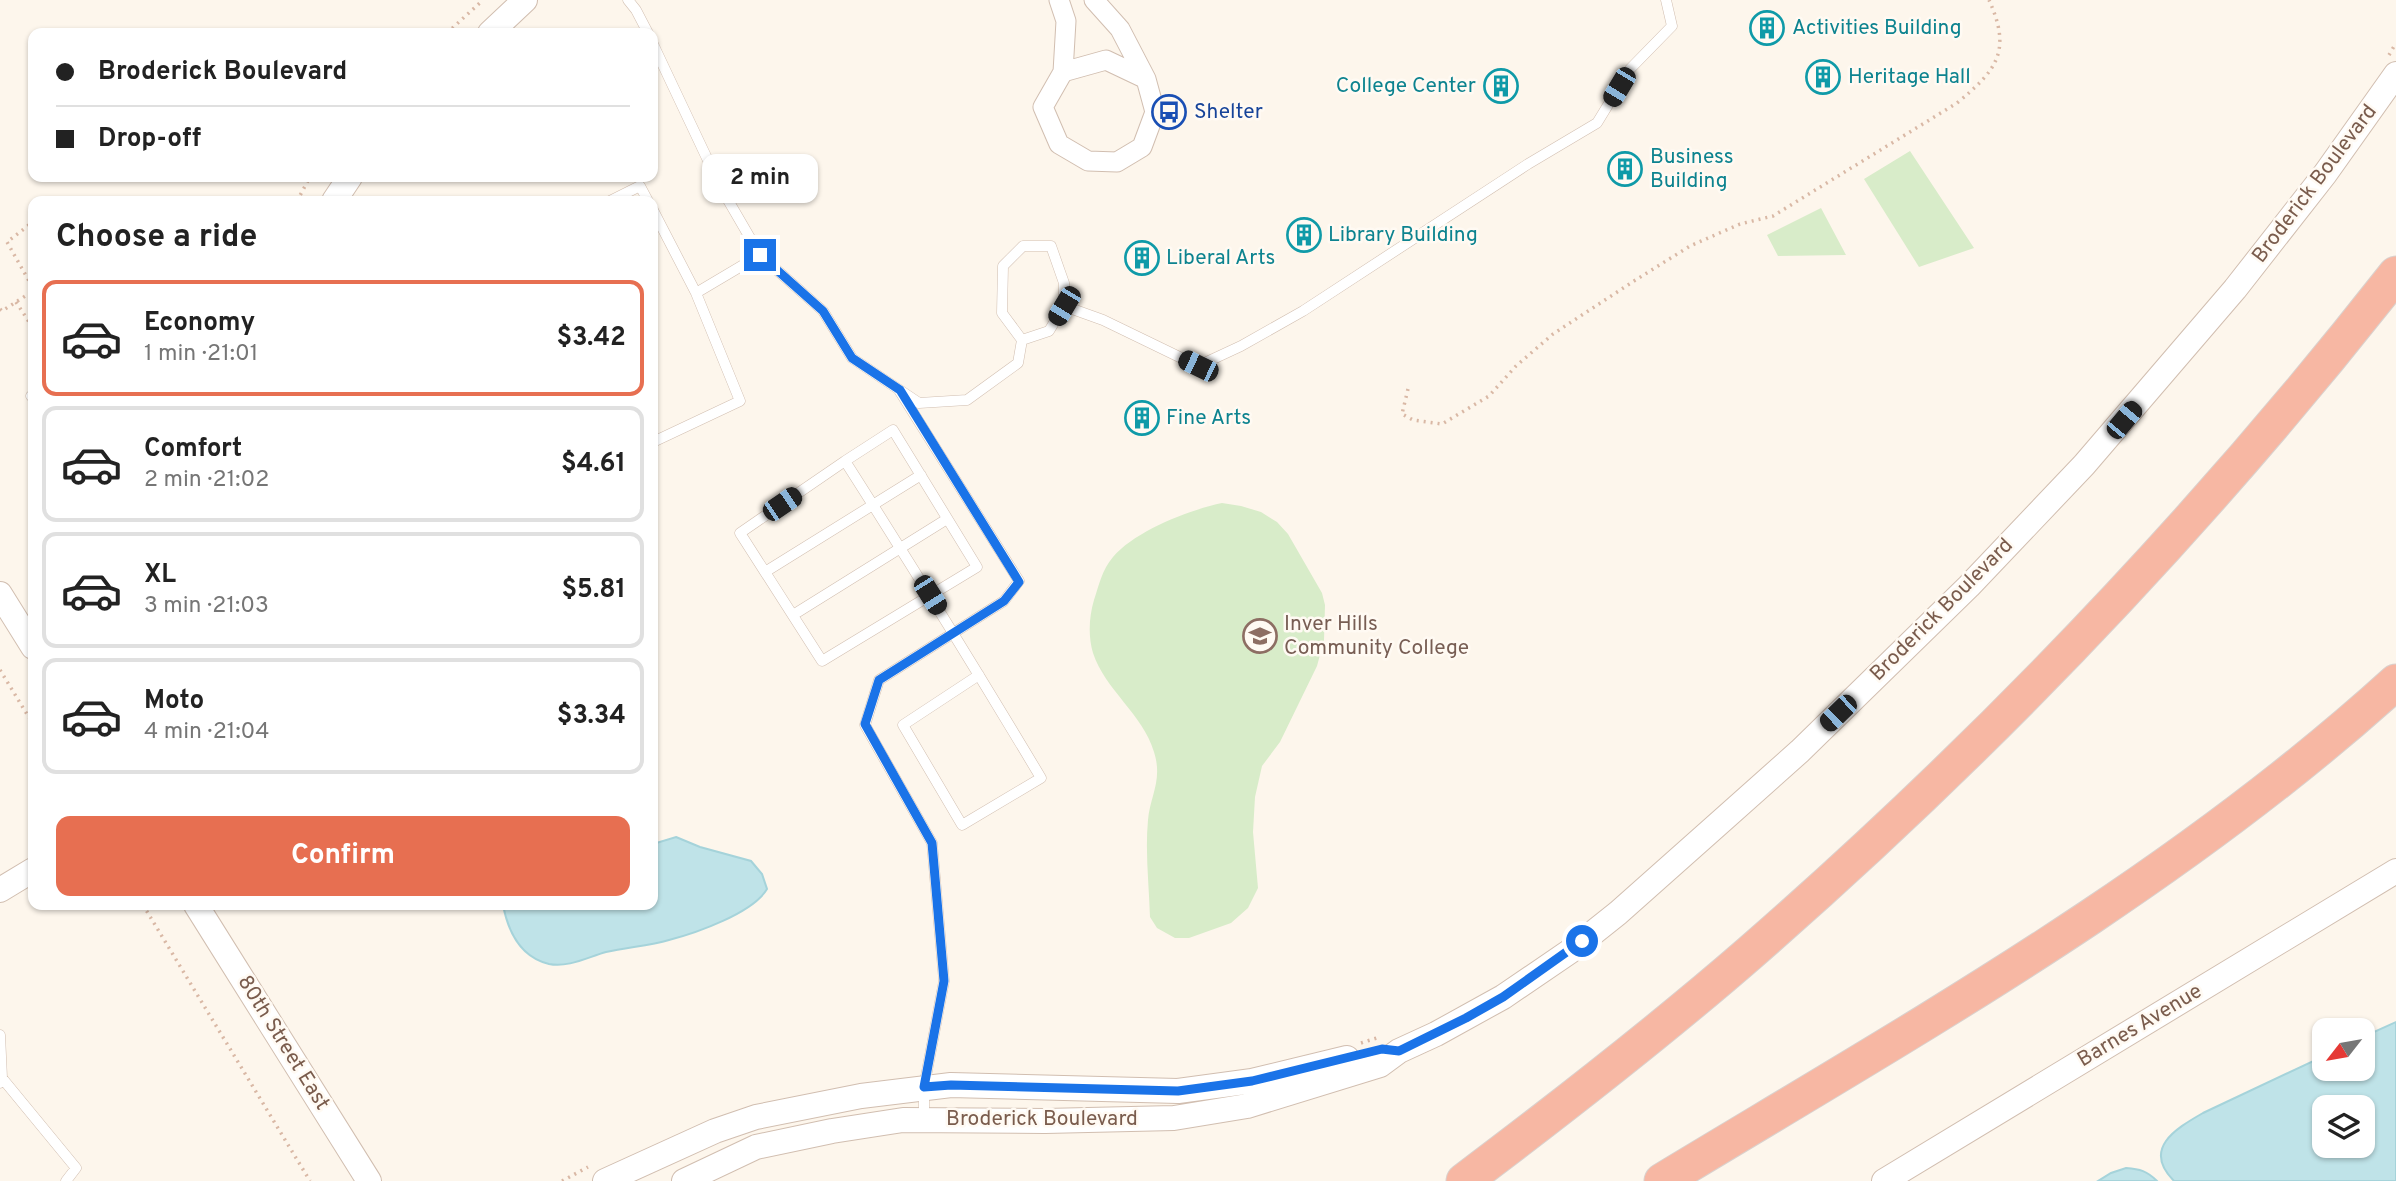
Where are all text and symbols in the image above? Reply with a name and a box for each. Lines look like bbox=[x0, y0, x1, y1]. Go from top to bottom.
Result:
building icon: Activities Building bbox=[1748, 9, 1786, 47]
place label: Activities Building bbox=[1792, 15, 1962, 42]
text: Broderick Boulevard bbox=[98, 56, 347, 89]
building icon: Heritage Hall bbox=[1804, 58, 1842, 96]
car bbox=[1600, 64, 1639, 110]
place label: Heritage Hall bbox=[1848, 64, 1971, 91]
building icon: College Center bbox=[1482, 67, 1520, 105]
place label: College Center bbox=[1336, 73, 1476, 100]
bus stop icon: Shelter bbox=[1150, 93, 1188, 131]
place label: Shelter bbox=[1194, 99, 1263, 126]
street label: Broderick Boulevard bbox=[2247, 99, 2383, 269]
text: Drop-off bbox=[98, 123, 201, 156]
place label: Business Building bbox=[1650, 144, 1734, 195]
building icon: Business Building bbox=[1606, 150, 1644, 188]
callout: 2 min bbox=[702, 154, 818, 202]
text: 2 min bbox=[730, 164, 790, 193]
building icon: Library Building bbox=[1285, 216, 1323, 254]
text: Choose a ride bbox=[56, 218, 257, 258]
place label: Library Building bbox=[1328, 222, 1478, 249]
route end bbox=[744, 239, 776, 271]
building icon: Liberal Arts bbox=[1123, 239, 1161, 277]
place label: Liberal Arts bbox=[1166, 245, 1275, 272]
car bbox=[1045, 283, 1084, 329]
icon: car bbox=[60, 307, 123, 370]
text: Economy bbox=[144, 307, 255, 340]
text: $3.42 bbox=[556, 322, 626, 355]
text: 1 min · 21:01 bbox=[144, 340, 258, 369]
car bbox=[1175, 347, 1222, 385]
car bbox=[2103, 397, 2146, 443]
building icon: Fine Arts bbox=[1123, 399, 1161, 437]
place label: Fine Arts bbox=[1166, 405, 1251, 432]
icon: car bbox=[60, 433, 123, 496]
text: Comfort bbox=[144, 433, 242, 466]
text: $4.61 bbox=[561, 448, 626, 481]
text: 2 min · 21:02 bbox=[144, 466, 269, 495]
car bbox=[759, 484, 806, 524]
street label: Broderick Boulevard bbox=[1865, 533, 2019, 687]
icon: car bbox=[60, 559, 123, 622]
text: XL bbox=[144, 559, 176, 592]
car bbox=[910, 572, 951, 618]
text: $5.81 bbox=[561, 574, 626, 607]
text: 3 min · 21:03 bbox=[144, 592, 269, 621]
place label: Inver Hills Community College bbox=[1284, 611, 1469, 662]
school or university icon: Inver Hills Community College bbox=[1241, 617, 1279, 655]
icon: car bbox=[60, 685, 123, 748]
text: Moto bbox=[144, 685, 204, 718]
car bbox=[1816, 691, 1861, 735]
text: $3.34 bbox=[557, 700, 626, 733]
text: 4 min · 21:04 bbox=[144, 718, 270, 747]
button: Confirm bbox=[56, 816, 630, 896]
route start bbox=[1566, 925, 1598, 957]
street label: 80th Street East bbox=[231, 970, 335, 1116]
street label: Barnes Avenue bbox=[2073, 978, 2207, 1074]
north arrow bbox=[2312, 1018, 2375, 1082]
map controls bbox=[2312, 1018, 2375, 1158]
button: layers bbox=[2312, 1095, 2375, 1158]
street label: Broderick Boulevard bbox=[946, 1106, 1138, 1133]

